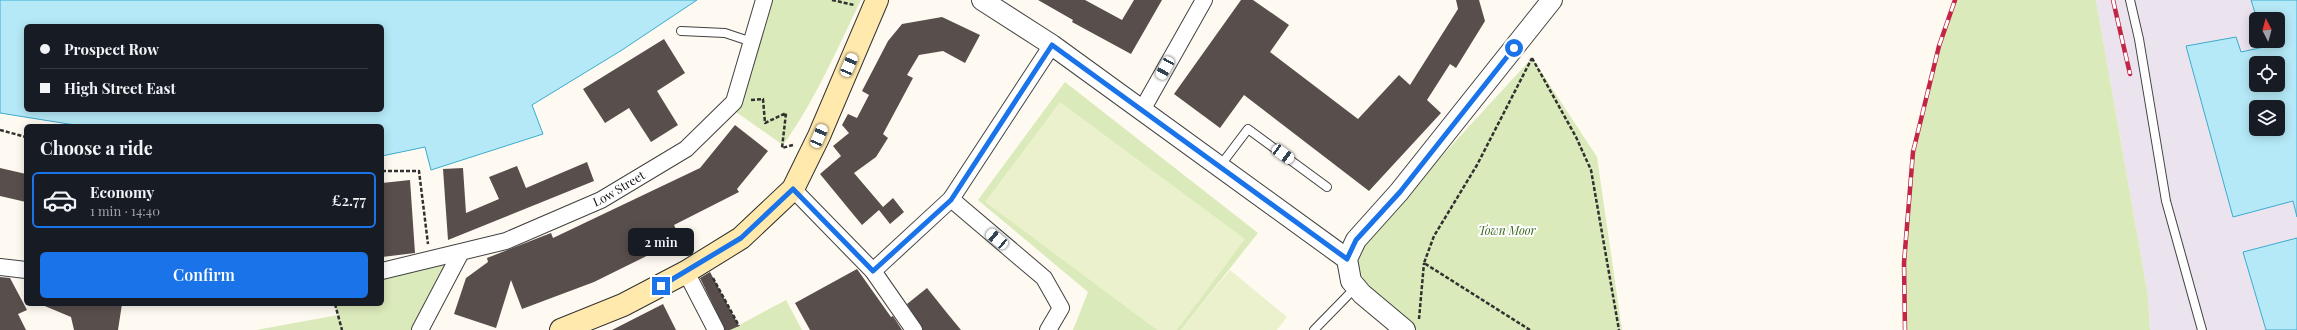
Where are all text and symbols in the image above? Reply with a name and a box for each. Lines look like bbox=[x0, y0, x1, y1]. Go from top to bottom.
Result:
north arrow bbox=[2249, 12, 2285, 48]
map controls bbox=[2249, 12, 2285, 136]
text: Prospect Row bbox=[64, 39, 159, 59]
route start bbox=[1505, 39, 1523, 57]
car bbox=[839, 52, 859, 78]
car bbox=[1154, 55, 1176, 81]
button: locate bbox=[2249, 56, 2285, 92]
text: High Street East bbox=[64, 78, 176, 98]
button: layers bbox=[2249, 100, 2285, 136]
car bbox=[809, 123, 829, 149]
text: Choose a ride bbox=[40, 136, 153, 160]
car bbox=[1270, 142, 1296, 166]
street label: Low Street bbox=[590, 166, 648, 210]
icon: car bbox=[42, 182, 78, 218]
text: Economy bbox=[90, 182, 154, 202]
text: £2.77 bbox=[332, 190, 366, 210]
text: 1 min · 14:40 bbox=[90, 202, 160, 219]
park label: Town Moor bbox=[1478, 222, 1537, 238]
car bbox=[984, 227, 1010, 251]
callout: 2 min bbox=[628, 228, 694, 256]
text: 2 min bbox=[644, 233, 678, 250]
button: Confirm bbox=[40, 252, 368, 298]
route end bbox=[652, 277, 670, 295]

